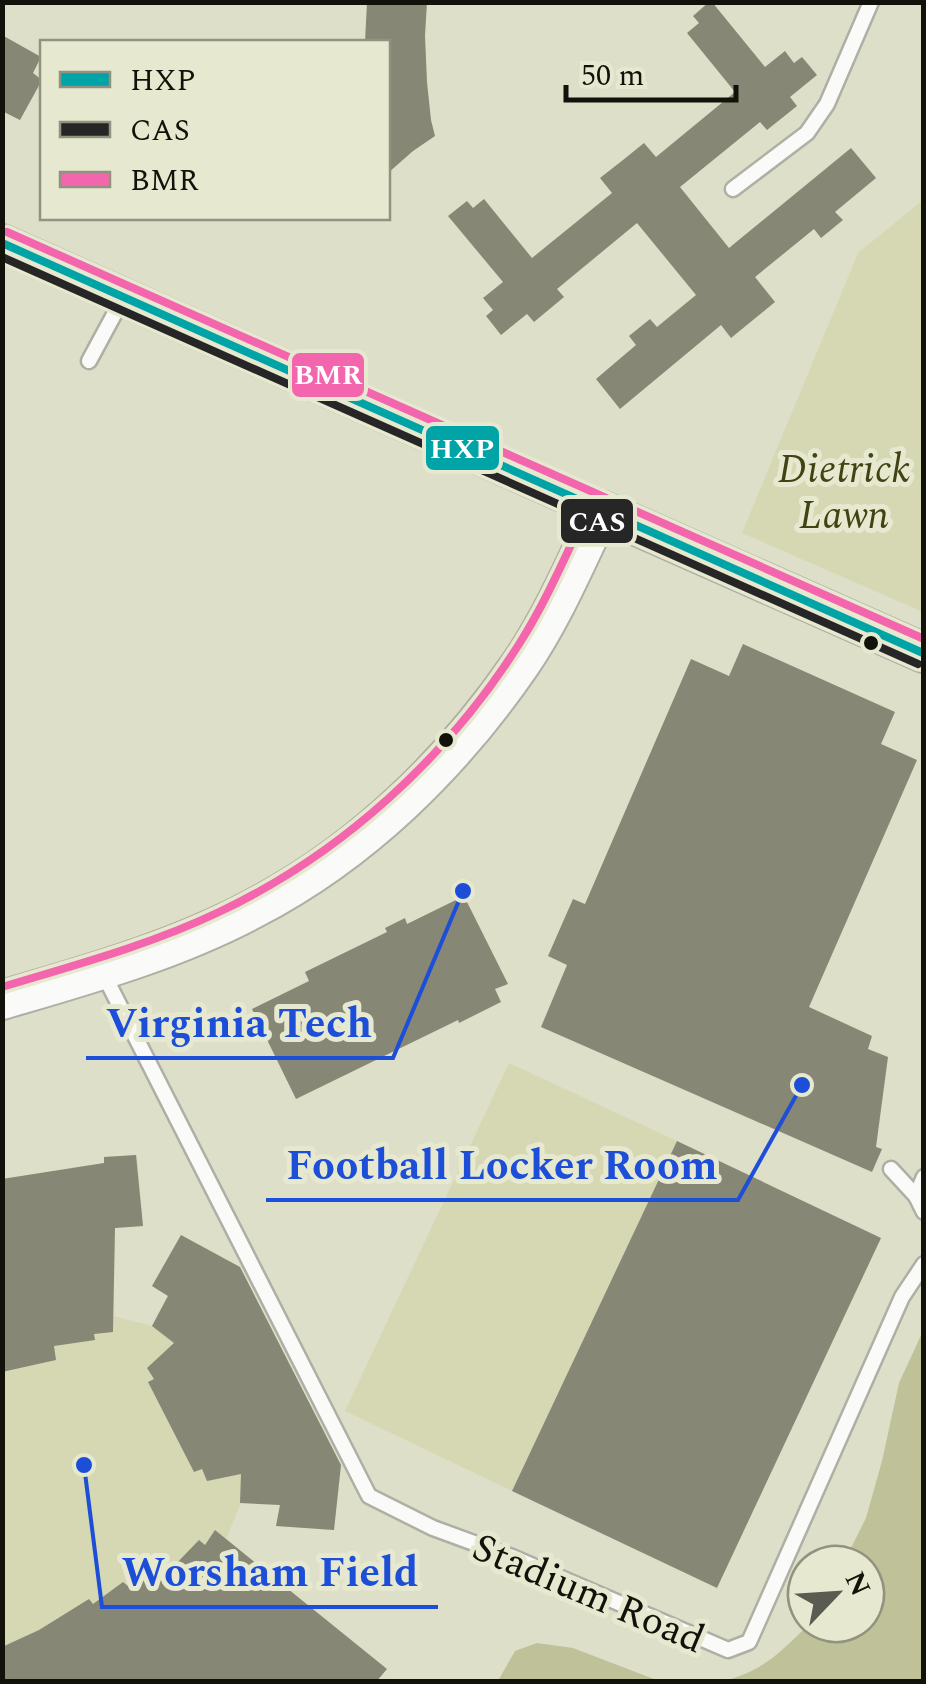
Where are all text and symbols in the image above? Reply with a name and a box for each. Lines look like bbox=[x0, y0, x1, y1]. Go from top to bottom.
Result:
legend bbox=[40, 40, 390, 220]
scale bar bbox=[566, 40, 736, 102]
text: 50 m bbox=[581, 53, 644, 99]
text: HXP bbox=[130, 58, 196, 104]
text: CAS bbox=[130, 108, 190, 154]
text: BMR bbox=[130, 158, 199, 204]
line badge: BMR bbox=[290, 351, 366, 399]
text: BMR bbox=[294, 354, 363, 397]
line badge: HXP bbox=[424, 424, 501, 472]
text: HXP bbox=[430, 428, 494, 471]
park label: Dietrick Lawn bbox=[778, 440, 911, 547]
line badge: CAS bbox=[559, 497, 635, 545]
text: CAS bbox=[568, 501, 626, 544]
unlabelled marker bbox=[861, 633, 881, 653]
unlabelled marker bbox=[436, 730, 456, 750]
callout: Virginia Tech bbox=[86, 986, 393, 1058]
text: Virginia Tech bbox=[106, 993, 372, 1056]
callout: Football Locker Room bbox=[266, 1128, 738, 1200]
text: Football Locker Room bbox=[286, 1135, 718, 1198]
street label: Stadium Road bbox=[462, 1518, 714, 1671]
callout: Worsham Field bbox=[102, 1535, 438, 1607]
text: Worsham Field bbox=[122, 1542, 418, 1605]
north arrow bbox=[786, 1544, 886, 1644]
text: N bbox=[833, 1565, 882, 1604]

